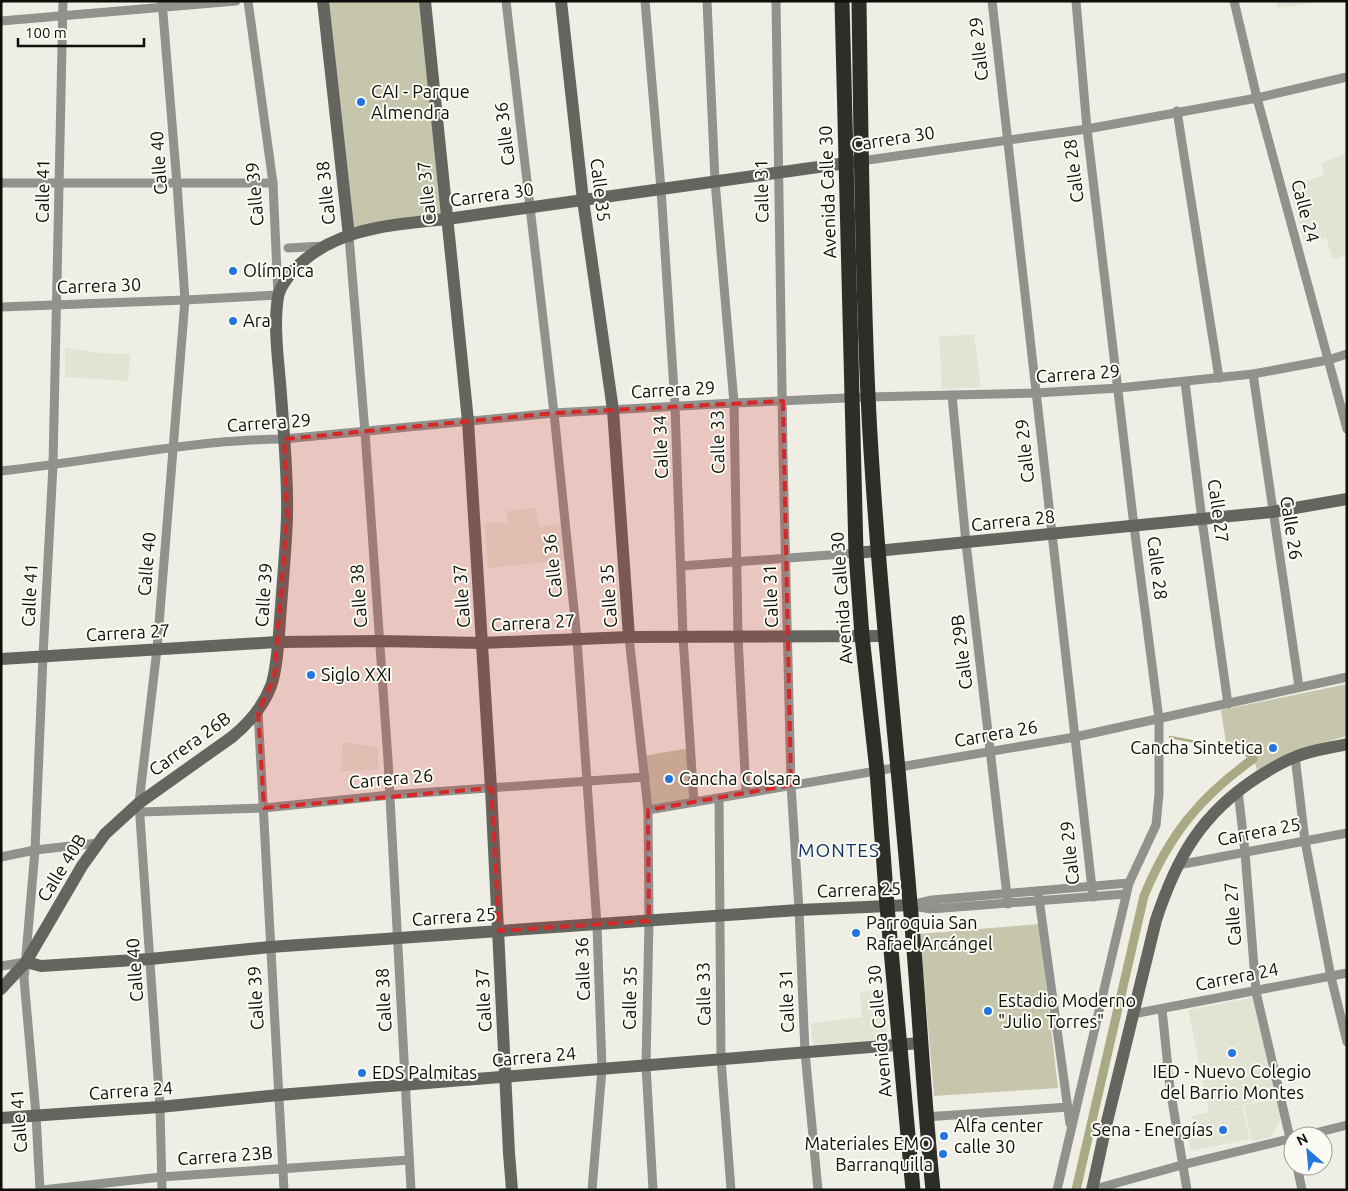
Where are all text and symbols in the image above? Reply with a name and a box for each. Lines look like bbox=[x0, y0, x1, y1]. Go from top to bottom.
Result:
scale bar bbox=[18, 15, 144, 47]
street label: Calle 29 bbox=[965, 16, 991, 82]
text: 100 m bbox=[25, 24, 67, 41]
place label: CAI - Parque Almendra bbox=[371, 81, 470, 122]
marker: CAI - Parque Almendra bbox=[355, 96, 367, 108]
street label: Calle 36 bbox=[490, 101, 518, 167]
street label: Carrera 30 bbox=[850, 122, 936, 154]
street label: Avenida Calle 30 bbox=[815, 125, 839, 259]
street label: Calle 40 bbox=[146, 130, 170, 196]
street label: Calle 28 bbox=[1059, 138, 1087, 204]
street label: Calle 35 bbox=[587, 157, 615, 223]
street label: Calle 41 bbox=[31, 159, 53, 223]
street label: Calle 31 bbox=[750, 159, 772, 223]
street label: Calle 38 bbox=[312, 160, 338, 226]
street label: Calle 37 bbox=[413, 160, 439, 226]
street label: Calle 39 bbox=[241, 161, 267, 227]
street label: Calle 24 bbox=[1288, 177, 1324, 244]
street label: Carrera 30 bbox=[449, 178, 535, 210]
place label: Olímpica bbox=[243, 260, 314, 280]
marker: Olímpica bbox=[227, 265, 239, 277]
street label: Carrera 30 bbox=[56, 274, 141, 296]
place label: Ara bbox=[243, 310, 271, 330]
marker: Ara bbox=[227, 315, 239, 327]
street label: Carrera 29 bbox=[1035, 360, 1121, 386]
street label: Carrera 29 bbox=[630, 377, 716, 401]
street label: Carrera 29 bbox=[226, 409, 312, 435]
street label: Calle 33 bbox=[706, 410, 728, 474]
street label: Calle 34 bbox=[649, 415, 671, 479]
street label: Calle 29 bbox=[1011, 418, 1037, 484]
street label: Calle 27 bbox=[1205, 478, 1233, 544]
street label: Calle 26 bbox=[1277, 495, 1307, 561]
street label: Carrera 28 bbox=[970, 506, 1056, 534]
street label: Calle 40 bbox=[133, 531, 159, 597]
street label: Avenida Calle 30 bbox=[826, 531, 856, 665]
street label: Calle 36 bbox=[539, 533, 565, 599]
street label: Calle 28 bbox=[1144, 535, 1172, 601]
street label: Calle 41 bbox=[17, 562, 41, 627]
street label: Calle 39 bbox=[251, 562, 275, 628]
street label: Calle 38 bbox=[346, 563, 370, 629]
street label: Calle 37 bbox=[449, 563, 473, 629]
street label: Calle 35 bbox=[596, 563, 620, 629]
street label: Calle 31 bbox=[759, 564, 781, 628]
street label: Carrera 27 bbox=[490, 610, 576, 634]
street label: Calle 29B bbox=[946, 613, 976, 691]
street label: Carrera 27 bbox=[85, 620, 171, 644]
place label: Siglo XXI bbox=[321, 664, 392, 684]
marker: Siglo XXI bbox=[305, 669, 317, 681]
street label: Carrera 26B bbox=[145, 707, 234, 779]
street label: Carrera 26 bbox=[953, 716, 1039, 750]
place label: Cancha Sintetica bbox=[1130, 737, 1263, 757]
marker: Cancha Sintetica bbox=[1267, 742, 1279, 754]
street label: Carrera 26 bbox=[348, 764, 434, 792]
place label: Cancha Colsara bbox=[679, 768, 801, 788]
marker: Cancha Colsara bbox=[663, 773, 675, 785]
street label: Carrera 25 bbox=[1215, 813, 1302, 849]
street label: Calle 29 bbox=[1056, 820, 1082, 886]
street label: Calle 40B bbox=[33, 830, 90, 905]
district label: MONTES bbox=[798, 839, 880, 861]
street label: Carrera 25 bbox=[816, 878, 901, 900]
street label: Calle 27 bbox=[1220, 881, 1244, 947]
street label: Carrera 25 bbox=[411, 903, 497, 929]
place label: Parroquia San Rafael Arcángel bbox=[866, 912, 993, 953]
marker: Parroquia San Rafael Arcángel bbox=[850, 927, 862, 939]
street label: Calle 40 bbox=[122, 937, 146, 1003]
street label: Calle 36 bbox=[571, 937, 593, 1001]
street label: Carrera 24 bbox=[1193, 958, 1280, 994]
street label: Calle 33 bbox=[692, 962, 714, 1026]
street label: Avenida Calle 30 bbox=[863, 964, 895, 1098]
street label: Calle 39 bbox=[243, 966, 267, 1031]
street label: Calle 35 bbox=[618, 966, 640, 1030]
street label: Calle 38 bbox=[371, 968, 395, 1033]
street label: Calle 37 bbox=[471, 968, 495, 1033]
street label: Calle 31 bbox=[775, 969, 797, 1033]
place label: Estadio Moderno "Julio Torres" bbox=[998, 990, 1136, 1031]
marker: Estadio Moderno "Julio Torres" bbox=[982, 1005, 994, 1017]
street label: Carrera 24 bbox=[491, 1042, 577, 1070]
marker: IED - Nuevo Colegio del Barrio Montes bbox=[1226, 1047, 1238, 1059]
place label: IED - Nuevo Colegio del Barrio Montes bbox=[1153, 1061, 1311, 1102]
place label: EDS Palmitas bbox=[372, 1062, 477, 1082]
marker: EDS Palmitas bbox=[356, 1067, 368, 1079]
street label: Carrera 24 bbox=[88, 1077, 174, 1103]
street label: Calle 41 bbox=[6, 1088, 30, 1154]
place label: Alfa center calle 30 bbox=[954, 1115, 1043, 1156]
place label: Sena - Energías bbox=[1092, 1119, 1213, 1139]
marker: Sena - Energías bbox=[1217, 1124, 1229, 1136]
north arrow bbox=[1283, 1126, 1333, 1176]
marker: Alfa center calle 30 bbox=[938, 1130, 950, 1142]
text: N bbox=[1294, 1130, 1310, 1149]
place label: Materiales EMO Barranquilla bbox=[804, 1133, 933, 1174]
street label: Carrera 23B bbox=[176, 1142, 273, 1168]
marker: Materiales EMO Barranquilla bbox=[937, 1148, 949, 1160]

